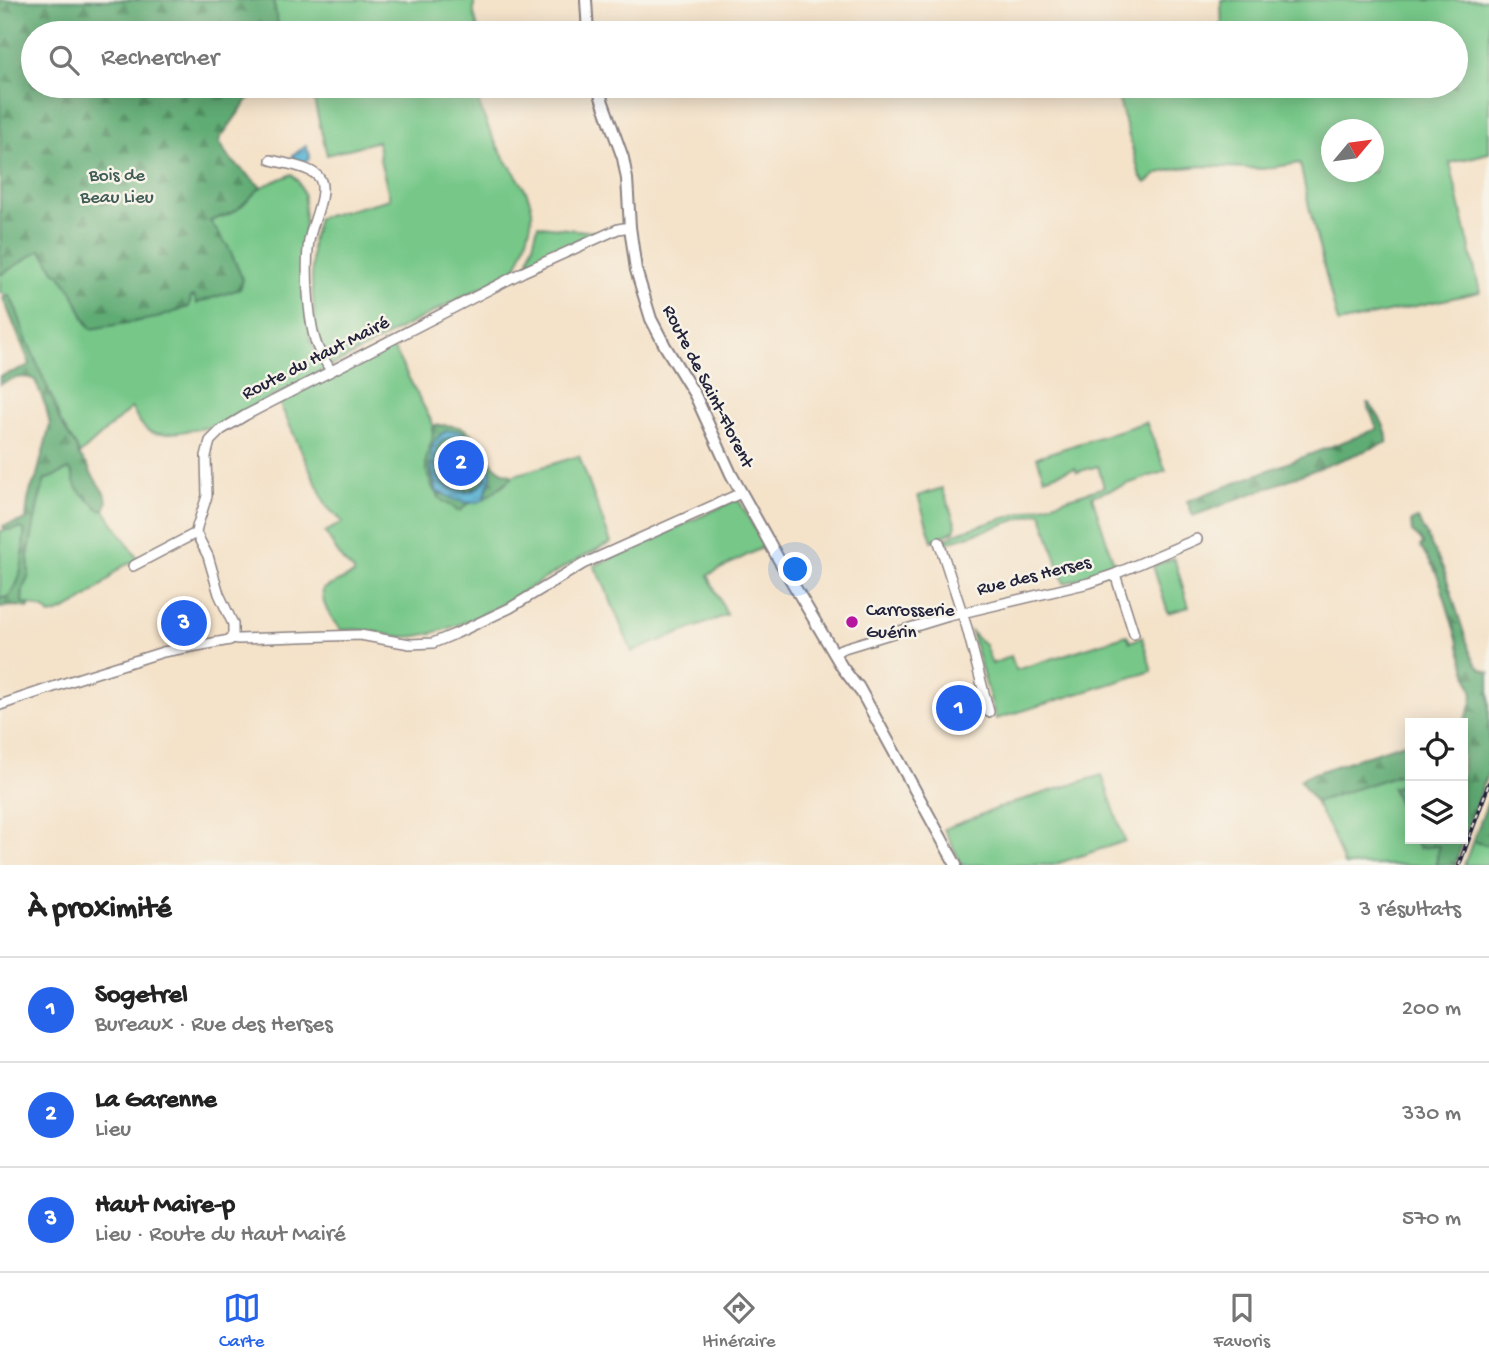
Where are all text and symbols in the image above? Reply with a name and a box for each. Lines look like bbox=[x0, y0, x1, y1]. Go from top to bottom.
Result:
search box bbox=[21, 21, 1468, 98]
icon: search bbox=[45, 41, 83, 79]
text: Rechercher bbox=[101, 44, 219, 75]
north arrow bbox=[1321, 119, 1384, 182]
park label: Bois de Beau Lieu bbox=[79, 165, 154, 210]
street label: Route de Saint-Florent bbox=[656, 302, 759, 474]
street label: Route du Haut Mairé bbox=[238, 312, 394, 406]
pin: 2 bbox=[438, 437, 484, 489]
street label: Rue des Herses bbox=[975, 551, 1094, 602]
your location bbox=[778, 552, 812, 586]
pin: 3 bbox=[161, 597, 207, 649]
place label: Carrosserie Guérin bbox=[866, 600, 955, 645]
marker: Carrosserie Guérin bbox=[844, 614, 860, 630]
pin: 1 bbox=[936, 682, 982, 734]
map controls bbox=[1405, 718, 1468, 844]
button: locate bbox=[1405, 718, 1468, 781]
button: layers bbox=[1405, 781, 1468, 844]
text: À proximité bbox=[28, 893, 172, 928]
text: 3 résultats bbox=[1359, 897, 1461, 924]
text: Sogetrel bbox=[95, 981, 188, 1012]
text: 1 bbox=[46, 996, 56, 1023]
text: 200 m bbox=[1402, 996, 1461, 1023]
text: Bureaux · Rue des Herses bbox=[95, 1012, 333, 1039]
text: La Garenne bbox=[95, 1086, 217, 1117]
text: 2 bbox=[45, 1101, 57, 1128]
text: 330 m bbox=[1402, 1101, 1461, 1128]
text: Lieu bbox=[95, 1117, 131, 1144]
text: Haut Maire-p bbox=[95, 1191, 235, 1222]
text: 3 bbox=[45, 1206, 57, 1233]
text: 570 m bbox=[1402, 1206, 1461, 1233]
text: Lieu · Route du Haut Mairé bbox=[95, 1222, 346, 1249]
tab: Carte bbox=[219, 1289, 264, 1354]
tab: Itinéraire bbox=[702, 1289, 775, 1354]
tab: Favoris bbox=[1214, 1289, 1270, 1354]

